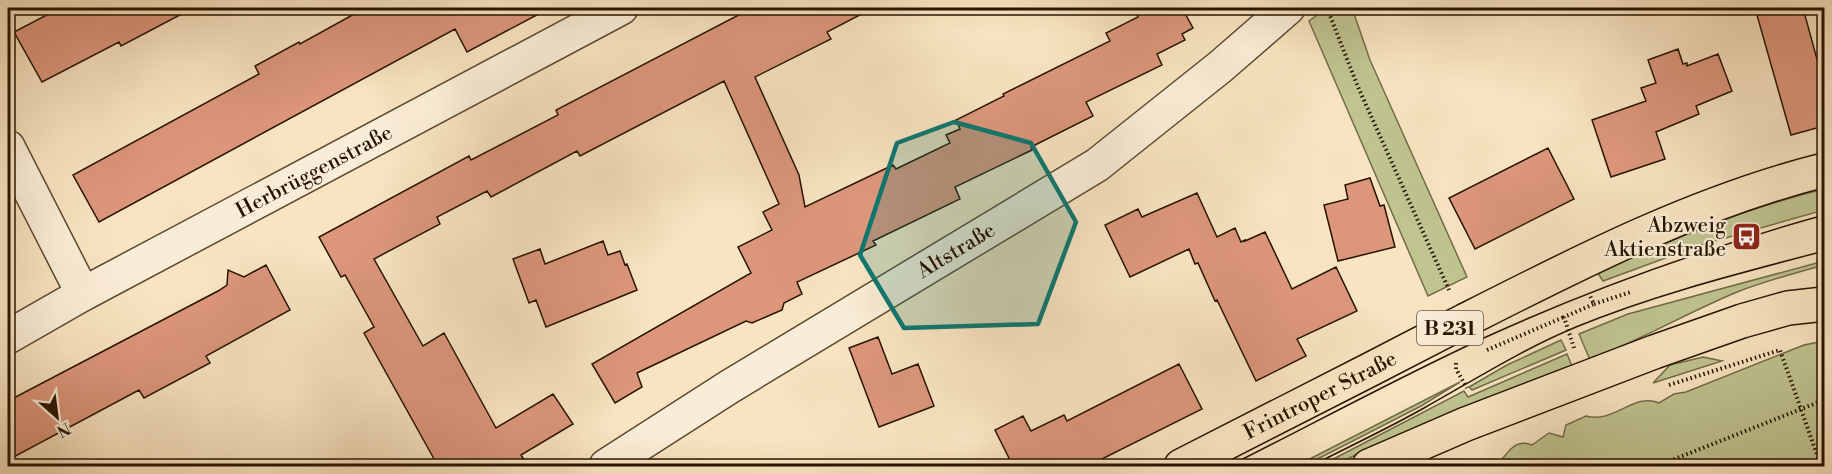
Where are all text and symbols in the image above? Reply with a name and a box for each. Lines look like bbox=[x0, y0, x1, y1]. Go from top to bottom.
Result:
street label: Herbrüggenstraße bbox=[232, 120, 397, 224]
place label: Abzweig Aktienstraße bbox=[1603, 213, 1726, 263]
street label: Altstraße bbox=[911, 217, 1000, 285]
bus stop icon: Abzweig Aktienstraße bbox=[1731, 221, 1763, 253]
road number: B 231 bbox=[1417, 311, 1483, 345]
street label: Frintroper Straße bbox=[1239, 346, 1401, 446]
north arrow bbox=[27, 387, 87, 447]
text: N bbox=[53, 418, 74, 441]

